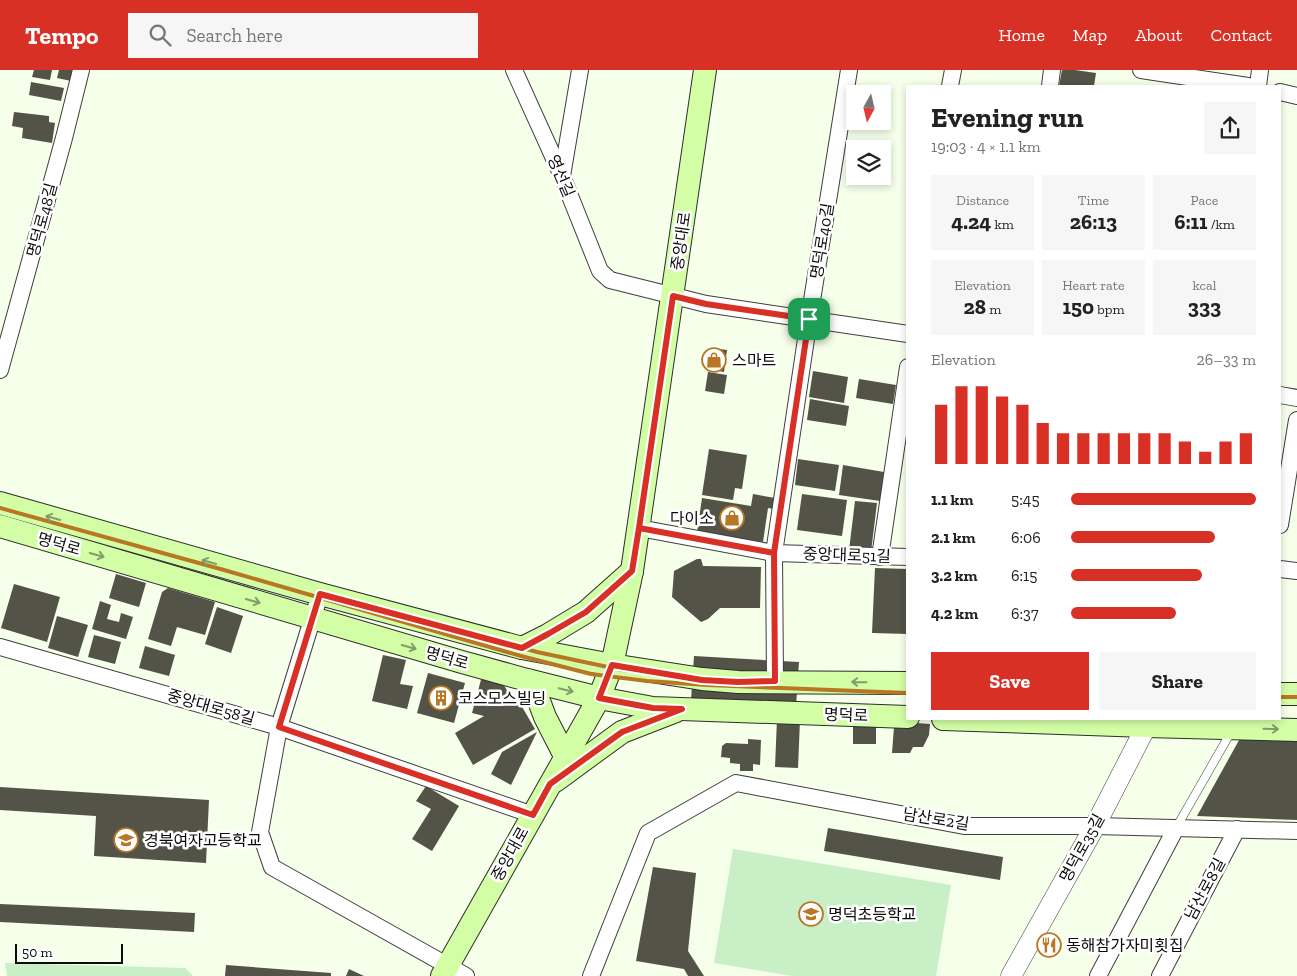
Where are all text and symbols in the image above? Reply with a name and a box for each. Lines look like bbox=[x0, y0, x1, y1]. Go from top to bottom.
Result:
search box bbox=[128, 13, 478, 58]
text: Tempo bbox=[25, 21, 98, 50]
icon: search bbox=[146, 21, 174, 49]
text: Search here bbox=[186, 24, 283, 47]
text: Home bbox=[998, 24, 1045, 46]
text: Map bbox=[1073, 24, 1107, 46]
text: About bbox=[1135, 24, 1182, 46]
text: Contact bbox=[1210, 24, 1272, 46]
north arrow bbox=[846, 85, 891, 130]
map controls bbox=[846, 85, 891, 185]
text: Evening run bbox=[931, 101, 1084, 134]
button: share bbox=[1204, 102, 1256, 154]
text: 19:03 · 4 × 1.1 km bbox=[931, 137, 1041, 156]
button: layers bbox=[846, 140, 891, 185]
street label: 영선길 bbox=[544, 152, 578, 200]
street label: 명덕로48길 bbox=[23, 181, 61, 259]
text: Distance bbox=[956, 192, 1009, 209]
text: Time bbox=[1078, 192, 1109, 209]
text: Pace bbox=[1191, 192, 1218, 209]
street label: 명덕로40길 bbox=[807, 202, 837, 280]
text: 4.24 bbox=[951, 209, 991, 234]
text: 26:13 bbox=[1070, 209, 1117, 234]
text: 6:11 bbox=[1174, 209, 1208, 234]
street label: 중앙대로 bbox=[667, 210, 695, 271]
text: km bbox=[991, 216, 1014, 233]
text: /km bbox=[1208, 216, 1235, 233]
text: Elevation bbox=[954, 277, 1011, 294]
text: Heart rate bbox=[1062, 277, 1125, 294]
text: kcal bbox=[1193, 277, 1217, 294]
text: 28 bbox=[964, 294, 986, 319]
text: 150 bbox=[1063, 294, 1094, 319]
text: 333 bbox=[1188, 294, 1221, 319]
pin bbox=[788, 298, 830, 340]
text: m bbox=[986, 301, 1001, 318]
text: bpm bbox=[1094, 301, 1124, 318]
icon: arrive bbox=[795, 305, 823, 333]
shop icon: 스마트 bbox=[701, 347, 727, 373]
text: Elevation bbox=[931, 350, 996, 369]
text: 26–33 m bbox=[1197, 350, 1256, 369]
place label: 스마트 bbox=[732, 351, 776, 370]
text: 1.1 km bbox=[931, 490, 973, 509]
text: 5:45 bbox=[1011, 490, 1040, 509]
shop icon: 다이소 bbox=[719, 505, 745, 531]
place label: 다이소 bbox=[670, 509, 714, 528]
one-way arrow bbox=[45, 513, 61, 523]
text: 2.1 km bbox=[931, 528, 976, 547]
text: 6:06 bbox=[1011, 528, 1041, 547]
street label: 명덕로 bbox=[35, 529, 83, 559]
street label: 중앙대로51길 bbox=[803, 544, 891, 566]
one-way arrow bbox=[89, 551, 105, 560]
one-way arrow bbox=[202, 557, 218, 567]
text: 3.2 km bbox=[931, 566, 978, 585]
text: 6:15 bbox=[1011, 566, 1037, 585]
one-way arrow bbox=[245, 596, 261, 606]
text: 4.2 km bbox=[931, 604, 978, 623]
text: 6:37 bbox=[1011, 604, 1038, 623]
one-way arrow bbox=[401, 642, 417, 652]
street label: 명덕로 bbox=[423, 643, 471, 673]
button: Save bbox=[931, 652, 1089, 710]
button: Share bbox=[1099, 652, 1256, 710]
one-way arrow bbox=[851, 677, 868, 687]
street label: 중앙대로58길 bbox=[165, 685, 257, 729]
building icon: 코스모스빌딩 bbox=[428, 685, 454, 711]
one-way arrow bbox=[557, 686, 573, 695]
place label: 코스모스빌딩 bbox=[458, 689, 546, 708]
street label: 명덕로 bbox=[824, 705, 869, 725]
one-way arrow bbox=[1263, 725, 1279, 734]
street label: 남산로2길 bbox=[901, 804, 971, 834]
street label: 명덕로35길 bbox=[1056, 811, 1108, 885]
street label: 중앙대로 bbox=[487, 823, 533, 884]
school or university icon: 경북여자고등학교 bbox=[113, 827, 139, 853]
place label: 경북여자고등학교 bbox=[144, 831, 262, 850]
street label: 남산로8길 bbox=[1181, 855, 1229, 923]
school or university icon: 명덕초등학교 bbox=[798, 901, 824, 927]
place label: 명덕초등학교 bbox=[828, 905, 916, 924]
restaurant icon: 동해참가자미횟집 bbox=[1036, 932, 1062, 958]
place label: 동해참가자미횟집 bbox=[1066, 936, 1184, 955]
scale bar bbox=[15, 941, 122, 964]
text: 50 m bbox=[22, 944, 53, 961]

